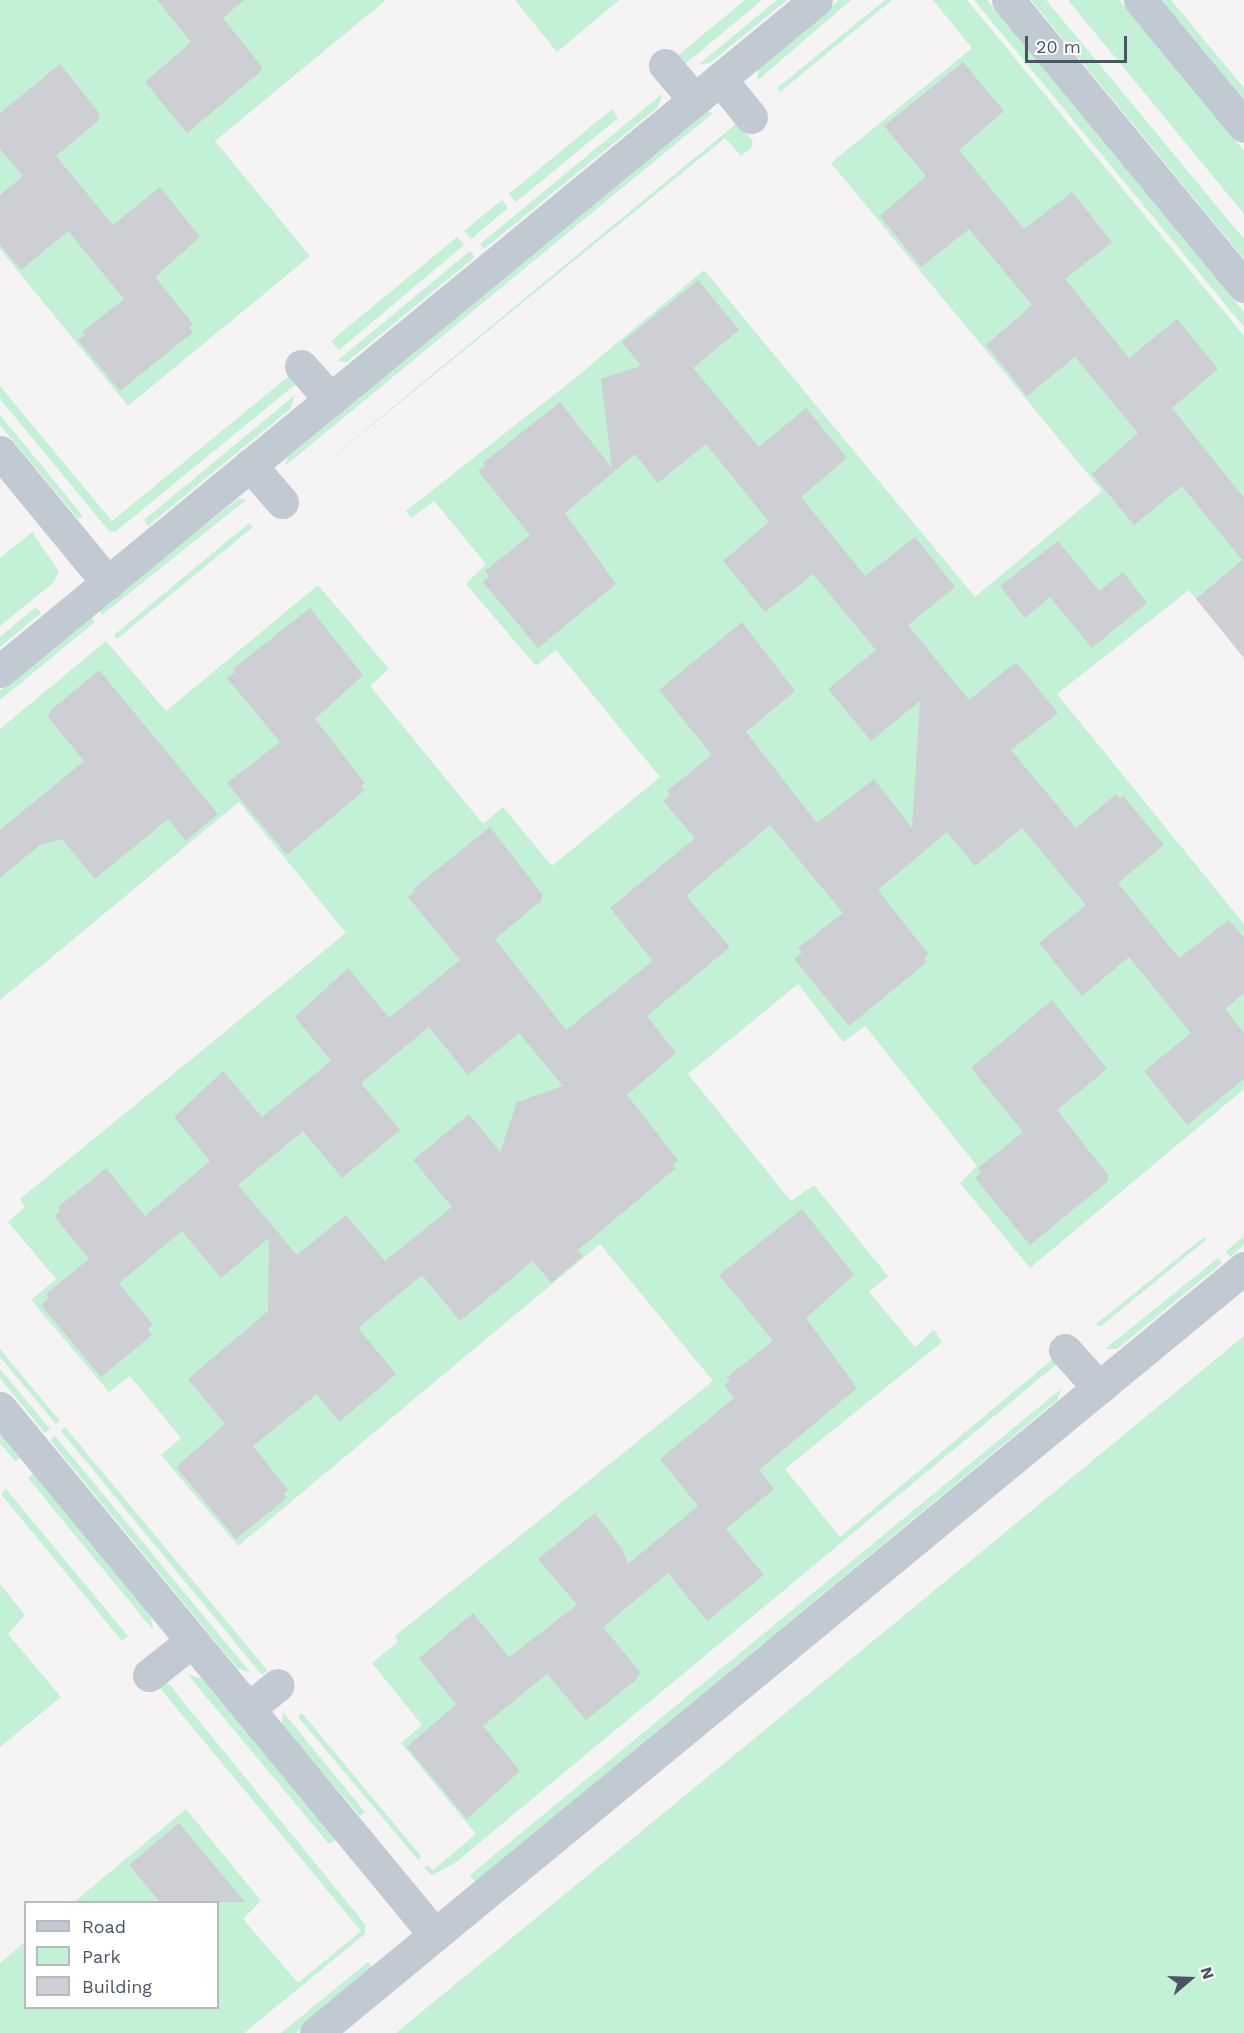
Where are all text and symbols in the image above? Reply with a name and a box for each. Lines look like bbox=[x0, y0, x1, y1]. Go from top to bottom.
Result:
scale bar bbox=[1028, 24, 1130, 62]
text: 20 m bbox=[1036, 36, 1081, 57]
legend bbox=[24, 1901, 219, 2009]
text: Road bbox=[82, 1916, 126, 1937]
text: Park bbox=[82, 1946, 121, 1967]
north arrow bbox=[1160, 1949, 1220, 2009]
text: N bbox=[1197, 1964, 1218, 1982]
text: Building bbox=[82, 1976, 152, 1997]

